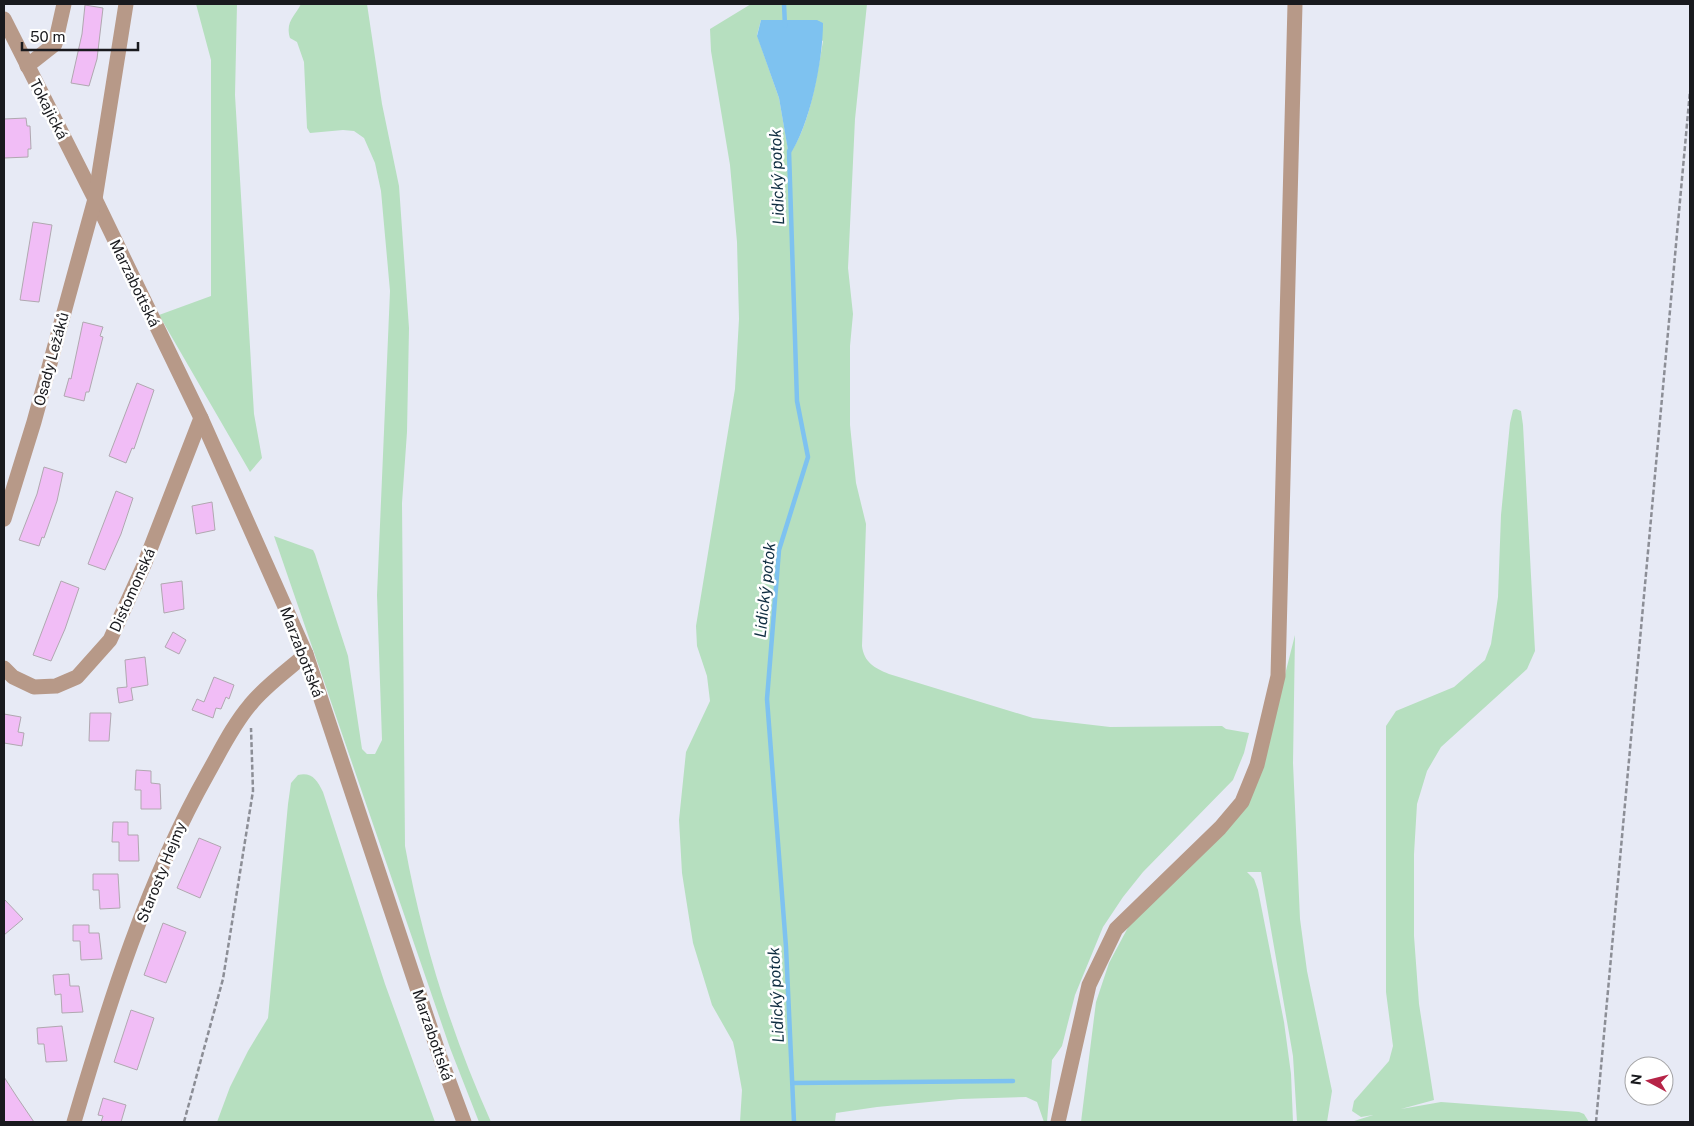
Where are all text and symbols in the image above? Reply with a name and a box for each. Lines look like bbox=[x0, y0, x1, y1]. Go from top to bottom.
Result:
scale bar bbox=[22, 20, 139, 52]
text: 50 m bbox=[30, 28, 65, 45]
street label: Tokajická bbox=[27, 76, 71, 142]
water label: Lidický potok bbox=[766, 128, 788, 225]
street label: Marzabottská bbox=[106, 237, 164, 329]
street label: Osady Ležáků bbox=[30, 310, 72, 408]
water label: Lidický potok bbox=[751, 541, 779, 639]
street label: Distomonská bbox=[106, 546, 158, 634]
street label: Marzabottská bbox=[277, 605, 327, 699]
street label: Starosty Hejmy bbox=[133, 819, 189, 925]
water label: Lidický potok bbox=[764, 946, 788, 1043]
street label: Marzabottská bbox=[409, 987, 457, 1083]
north arrow bbox=[1624, 1056, 1674, 1106]
text: N bbox=[1627, 1073, 1645, 1086]

